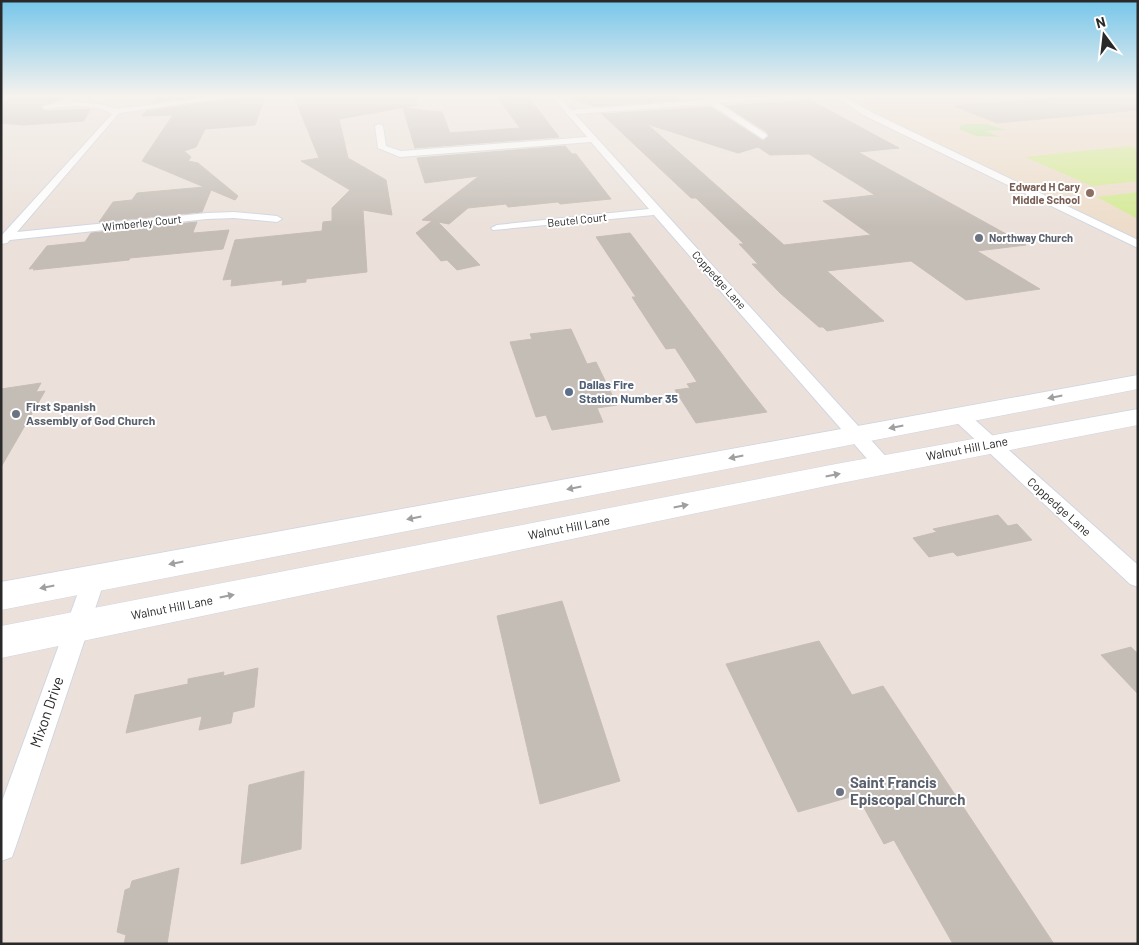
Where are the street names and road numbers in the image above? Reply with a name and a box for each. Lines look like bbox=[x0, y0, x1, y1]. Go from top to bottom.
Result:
street label: Beutel Court bbox=[547, 210, 607, 229]
street label: Wimberley Court bbox=[102, 212, 182, 233]
street label: Coppedge Lane bbox=[690, 248, 749, 312]
street label: Walnut Hill Lane bbox=[925, 433, 1009, 463]
street label: Coppedge Lane bbox=[1025, 474, 1094, 539]
street label: Walnut Hill Lane bbox=[527, 512, 611, 542]
street label: Walnut Hill Lane bbox=[130, 592, 214, 622]
street label: Mixon Drive bbox=[25, 674, 67, 750]

